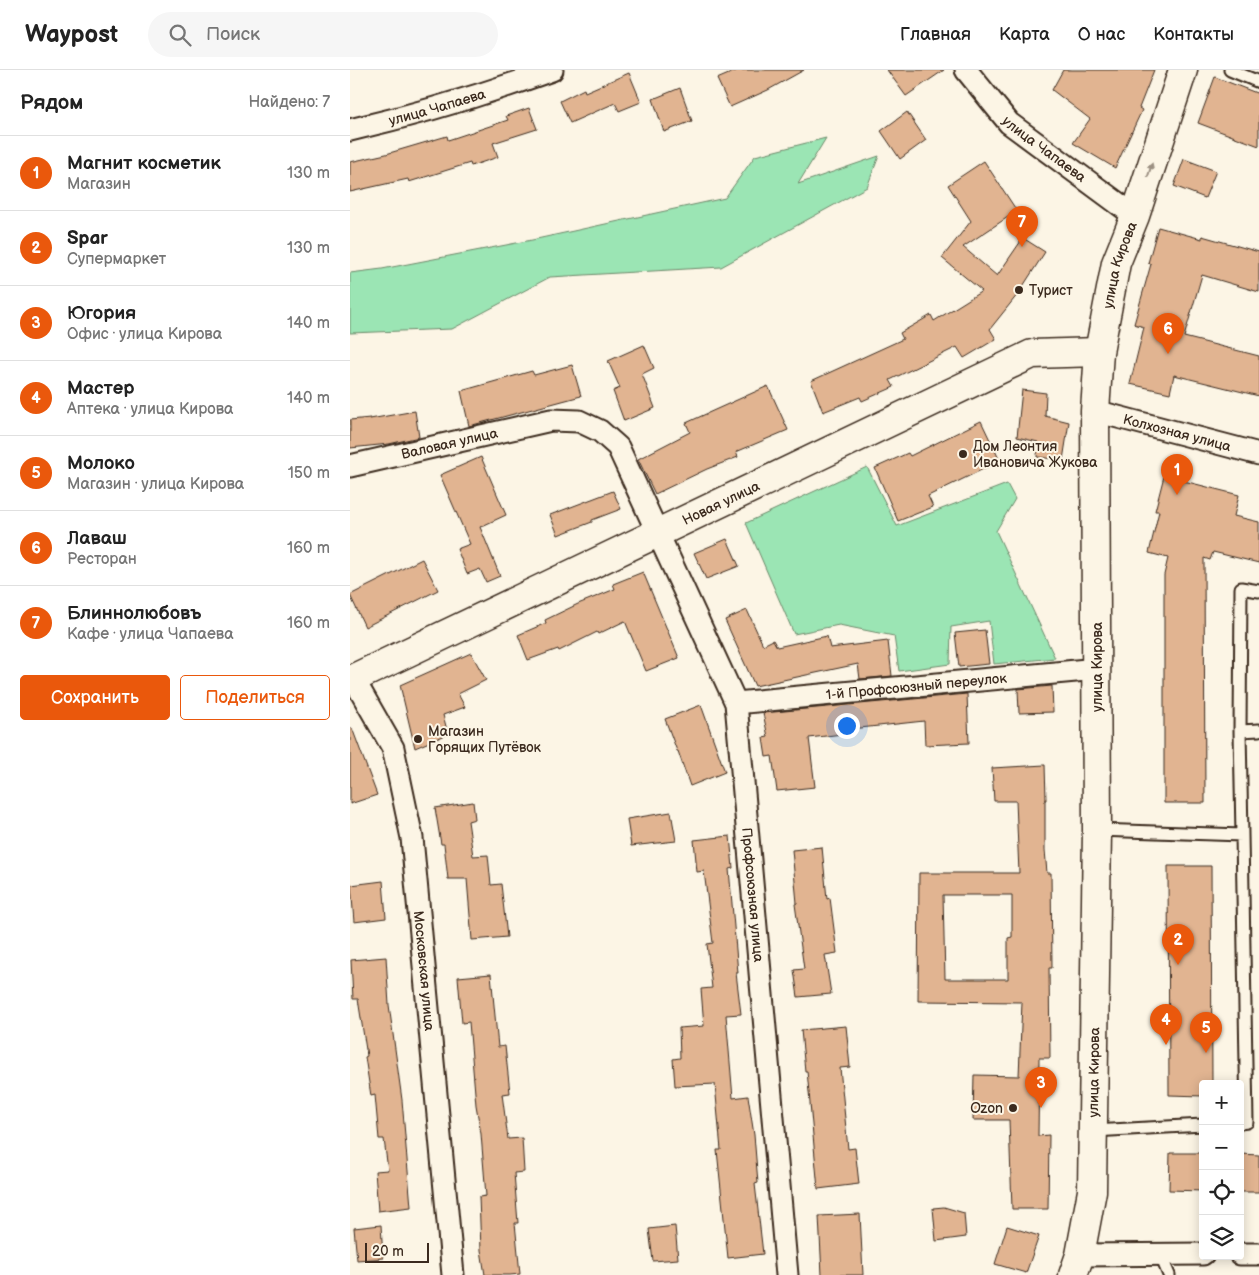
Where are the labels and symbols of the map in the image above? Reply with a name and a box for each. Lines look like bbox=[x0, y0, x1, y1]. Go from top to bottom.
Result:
street label: улица Чапаева bbox=[387, 85, 488, 129]
street label: улица Чапаева bbox=[998, 113, 1090, 186]
one-way arrow bbox=[1147, 162, 1154, 177]
pin: 7 bbox=[1006, 206, 1038, 247]
street label: улица Кирова bbox=[1099, 218, 1141, 310]
place label: Турист bbox=[1029, 282, 1073, 299]
marker: Турист bbox=[1013, 284, 1025, 296]
pin: 6 bbox=[1152, 313, 1184, 354]
street label: Колхозная улица bbox=[1121, 410, 1234, 455]
street label: Валовая улица bbox=[400, 424, 500, 463]
place label: Дом Леонтия Ивановича Жукова bbox=[973, 438, 1098, 471]
marker: Дом Леонтия Ивановича Жукова bbox=[957, 448, 969, 460]
pin: 1 bbox=[1161, 454, 1193, 495]
street label: Новая улица bbox=[679, 477, 763, 528]
street label: улица Кирова bbox=[1089, 621, 1106, 712]
street label: 1-й Профсоюзный переулок bbox=[825, 669, 1008, 703]
your location bbox=[834, 713, 860, 739]
place label: Магазин Горящих Путёвок bbox=[428, 723, 542, 756]
marker: Магазин Горящих Путёвок bbox=[412, 733, 424, 745]
street label: Профсоюзная улица bbox=[739, 827, 768, 964]
street label: Московская улица bbox=[410, 910, 439, 1032]
pin: 2 bbox=[1162, 924, 1194, 965]
pin: 4 bbox=[1150, 1004, 1182, 1045]
pin: 5 bbox=[1190, 1012, 1222, 1053]
street label: улица Кирова bbox=[1085, 1026, 1103, 1118]
pin: 3 bbox=[1025, 1067, 1057, 1108]
place label: Ozon bbox=[970, 1100, 1003, 1117]
marker: Ozon bbox=[1007, 1102, 1019, 1114]
scale bar bbox=[365, 1240, 429, 1263]

